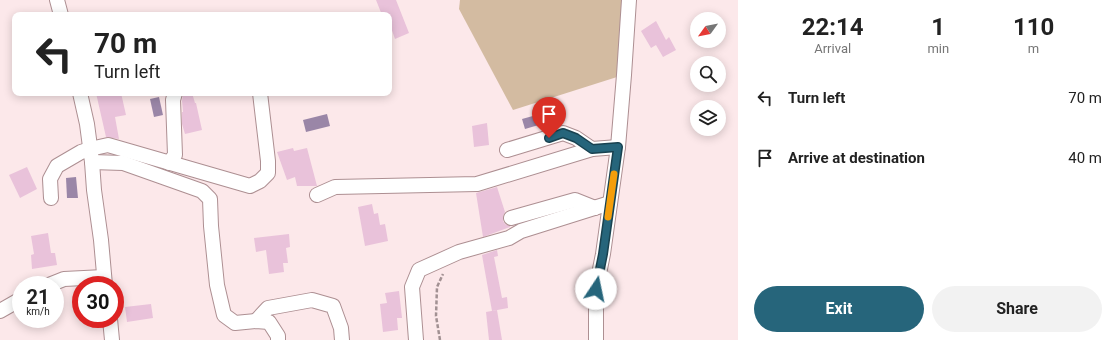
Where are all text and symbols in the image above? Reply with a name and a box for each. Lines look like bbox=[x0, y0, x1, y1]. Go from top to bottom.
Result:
north arrow bbox=[690, 12, 726, 48]
map controls bbox=[690, 12, 726, 136]
text: 22:14 bbox=[802, 13, 864, 41]
text: 1 bbox=[931, 13, 945, 41]
text: 110 bbox=[1013, 13, 1054, 41]
text: 70 m bbox=[94, 27, 157, 60]
icon: left bbox=[28, 28, 80, 80]
text: Arrival bbox=[814, 41, 851, 56]
text: min bbox=[927, 41, 949, 56]
text: m bbox=[1028, 41, 1039, 56]
button: search bbox=[690, 56, 726, 92]
text: Turn left bbox=[94, 61, 160, 82]
icon: left bbox=[754, 87, 776, 109]
text: Turn left bbox=[788, 89, 845, 107]
text: 70 m bbox=[1068, 89, 1102, 107]
pin bbox=[532, 97, 566, 138]
button: layers bbox=[690, 100, 726, 136]
icon: arrive bbox=[538, 103, 560, 125]
icon: arrive bbox=[754, 147, 776, 169]
text: Arrive at destination bbox=[788, 149, 925, 167]
text: 40 m bbox=[1068, 149, 1102, 167]
position arrow bbox=[575, 268, 617, 310]
speed limit sign: 30 bbox=[72, 276, 124, 328]
text: 21 bbox=[27, 285, 49, 309]
button: Exit bbox=[754, 286, 924, 332]
button: Share bbox=[932, 286, 1102, 332]
text: km/h bbox=[26, 306, 50, 317]

